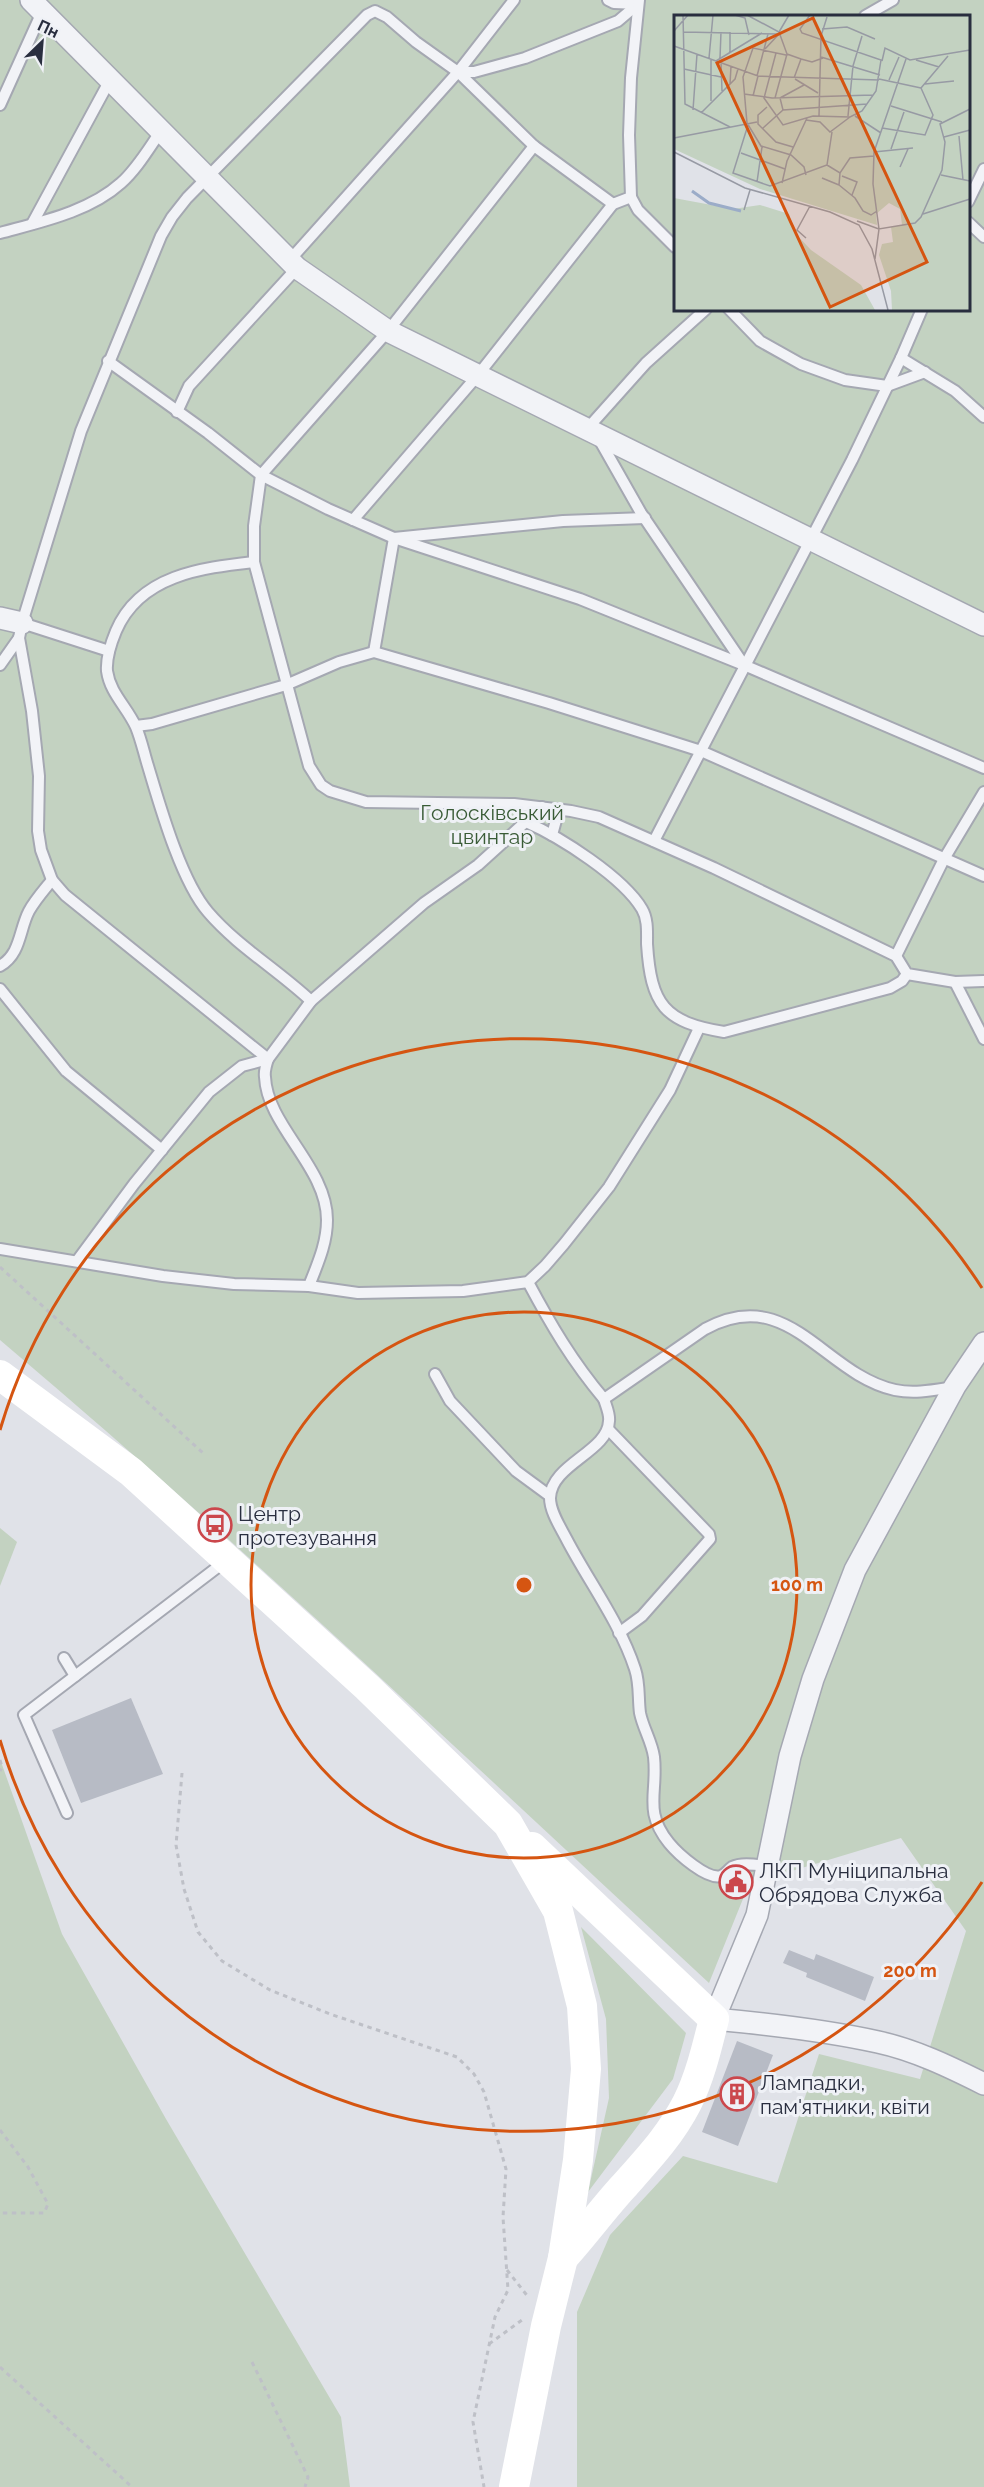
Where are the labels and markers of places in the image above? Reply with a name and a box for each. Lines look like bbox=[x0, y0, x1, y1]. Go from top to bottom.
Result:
place label: Центр протезування bbox=[238, 1501, 377, 1550]
bus stop icon: Центр протезування bbox=[197, 1507, 233, 1543]
centre of rings bbox=[514, 1575, 534, 1595]
place label: ЛКП Муніципальна Обрядова Служба bbox=[759, 1858, 948, 1907]
public building icon: ЛКП Муніципальна Обрядова Служба bbox=[718, 1864, 754, 1900]
place label: Лампадки, пам'ятники, квіти bbox=[760, 2070, 930, 2119]
building icon: Лампадки, пам'ятники, квіти bbox=[719, 2076, 755, 2112]

